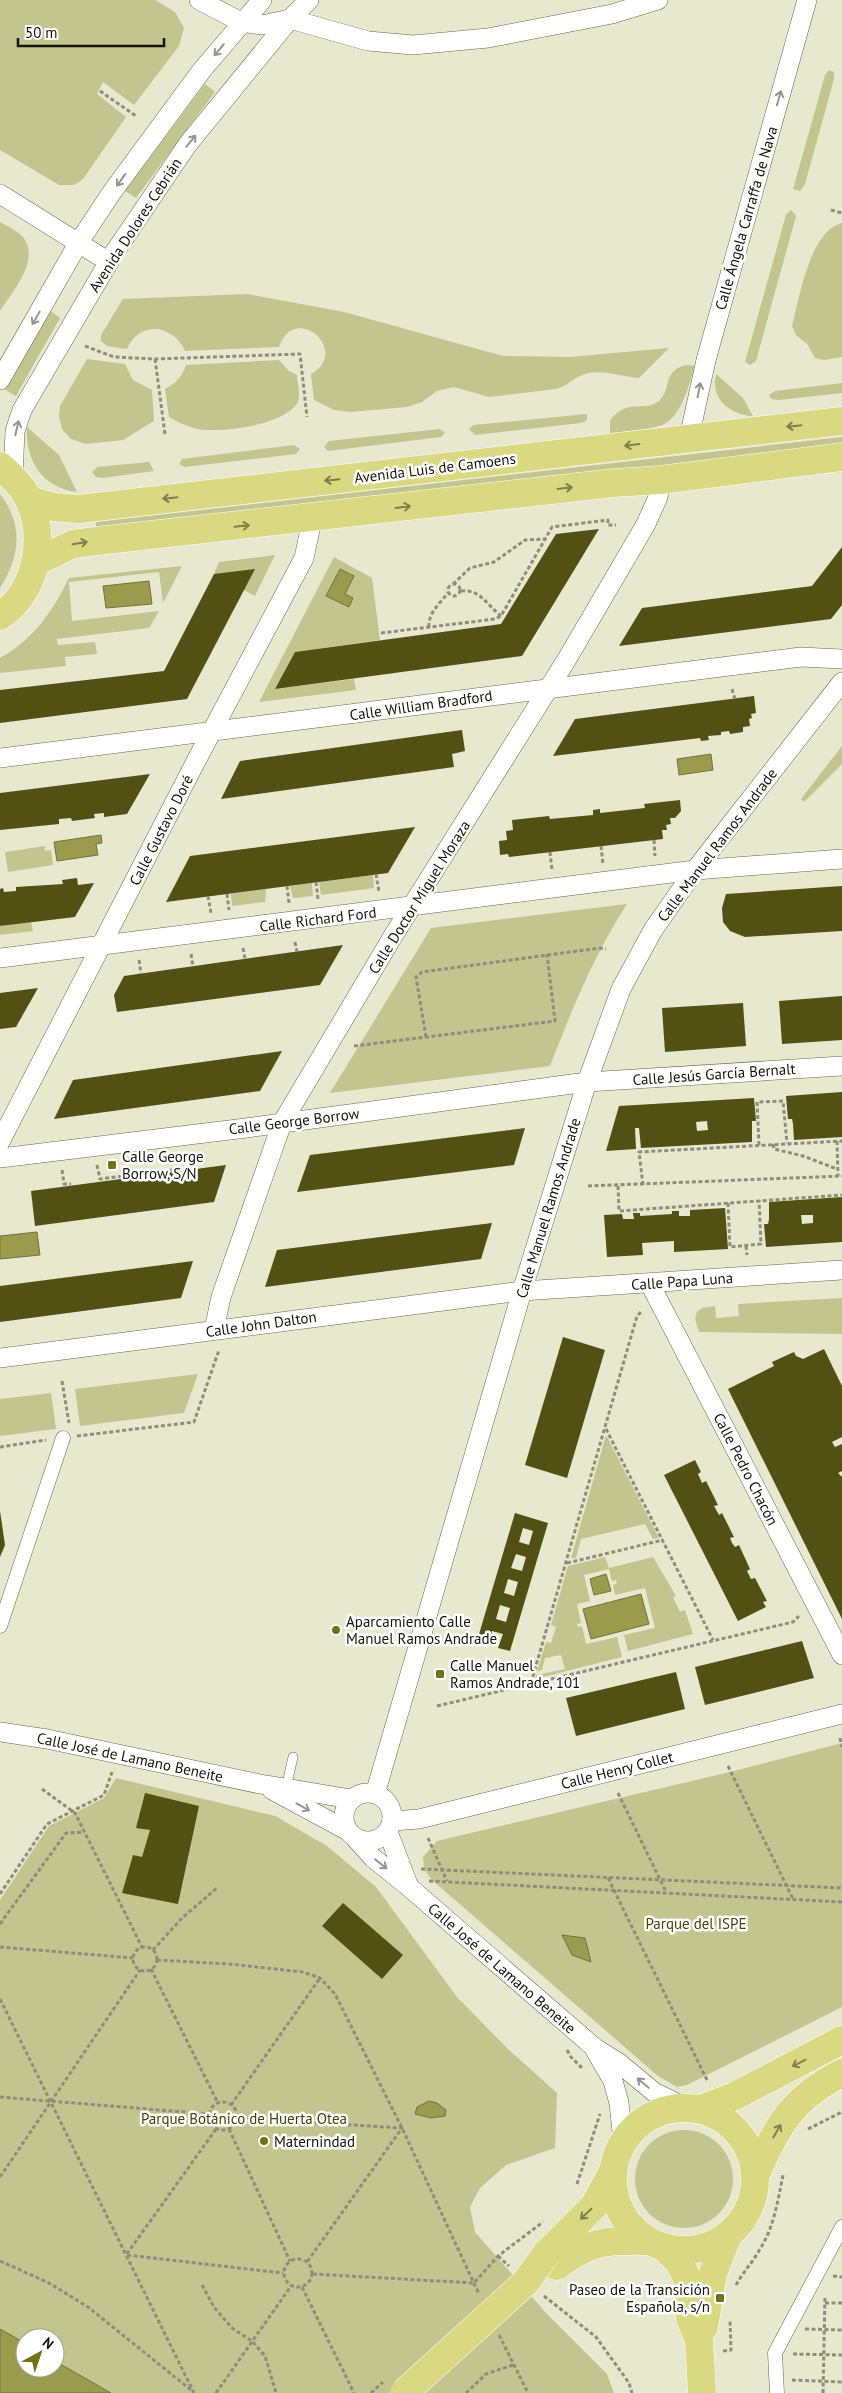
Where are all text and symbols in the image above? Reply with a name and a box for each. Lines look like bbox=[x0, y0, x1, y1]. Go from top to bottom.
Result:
scale bar bbox=[18, 15, 164, 47]
text: 50 m bbox=[25, 23, 58, 42]
one-way arrow bbox=[213, 43, 224, 56]
one-way arrow bbox=[775, 91, 785, 107]
street label: Calle Ángela Carraffa de Nava bbox=[711, 124, 781, 312]
one-way arrow bbox=[186, 135, 197, 148]
street label: Avenida Dolores Cebrián bbox=[84, 154, 186, 296]
one-way arrow bbox=[116, 173, 126, 187]
one-way arrow bbox=[30, 310, 40, 324]
one-way arrow bbox=[695, 382, 704, 398]
one-way arrow bbox=[13, 421, 22, 437]
one-way arrow bbox=[786, 421, 802, 431]
one-way arrow bbox=[624, 440, 640, 450]
street label: Avenida Luis de Camoens bbox=[353, 449, 517, 487]
one-way arrow bbox=[324, 475, 340, 485]
one-way arrow bbox=[556, 483, 572, 493]
one-way arrow bbox=[163, 493, 179, 503]
one-way arrow bbox=[395, 502, 411, 512]
one-way arrow bbox=[234, 521, 250, 531]
one-way arrow bbox=[72, 538, 88, 548]
street label: Calle William Bradford bbox=[348, 686, 494, 724]
street label: Calle Manuel Ramos Andrade bbox=[653, 764, 781, 926]
street label: Calle Gustavo Doré bbox=[125, 771, 197, 889]
street label: Calle Doctor Miguel Moraza bbox=[364, 817, 474, 977]
street label: Calle Richard Ford bbox=[258, 902, 378, 936]
street label: Calle Jesús García Bernalt bbox=[632, 1059, 796, 1089]
street label: Calle George Borrow bbox=[228, 1104, 360, 1138]
street label: Calle Manuel Ramos Andrade bbox=[512, 1116, 584, 1300]
place label: Calle George Borrow, S/N bbox=[122, 1147, 204, 1183]
marker: Calle George Borrow, S/N bbox=[106, 1159, 118, 1171]
street label: Calle Papa Luna bbox=[630, 1268, 734, 1294]
street label: Calle John Dalton bbox=[204, 1307, 318, 1341]
street label: Calle Pedro Chacón bbox=[709, 1410, 783, 1528]
place label: Aparcamiento Calle Manuel Ramos Andrade bbox=[346, 1612, 497, 1648]
marker: Aparcamiento Calle Manuel Ramos Andrade bbox=[330, 1624, 342, 1636]
place label: Calle Manuel Ramos Andrade, 101 bbox=[450, 1656, 580, 1692]
marker: Calle Manuel Ramos Andrade, 101 bbox=[434, 1668, 446, 1680]
street label: Calle José de Lamano Beneite bbox=[35, 1728, 225, 1786]
street label: Calle Henry Collet bbox=[559, 1747, 675, 1793]
one-way arrow bbox=[295, 1803, 310, 1812]
one-way arrow bbox=[374, 1859, 387, 1870]
street label: Calle José de Lamano Beneite bbox=[424, 1899, 580, 2037]
park label: Parque del ISPE bbox=[646, 1914, 747, 1933]
one-way arrow bbox=[791, 2058, 806, 2068]
one-way arrow bbox=[637, 2077, 650, 2088]
park label: Parque Botánico de Huerta Otea bbox=[141, 2109, 347, 2128]
one-way arrow bbox=[773, 2124, 783, 2138]
place label: Maternindad bbox=[274, 2132, 355, 2151]
marker: Maternindad bbox=[258, 2135, 270, 2147]
one-way arrow bbox=[580, 2208, 592, 2220]
place label: Paseo de la Transición Española, s/n bbox=[569, 2280, 710, 2316]
marker: Paseo de la Transición Española, s/n bbox=[714, 2292, 726, 2304]
north arrow bbox=[15, 2328, 65, 2378]
text: N bbox=[39, 2333, 58, 2353]

